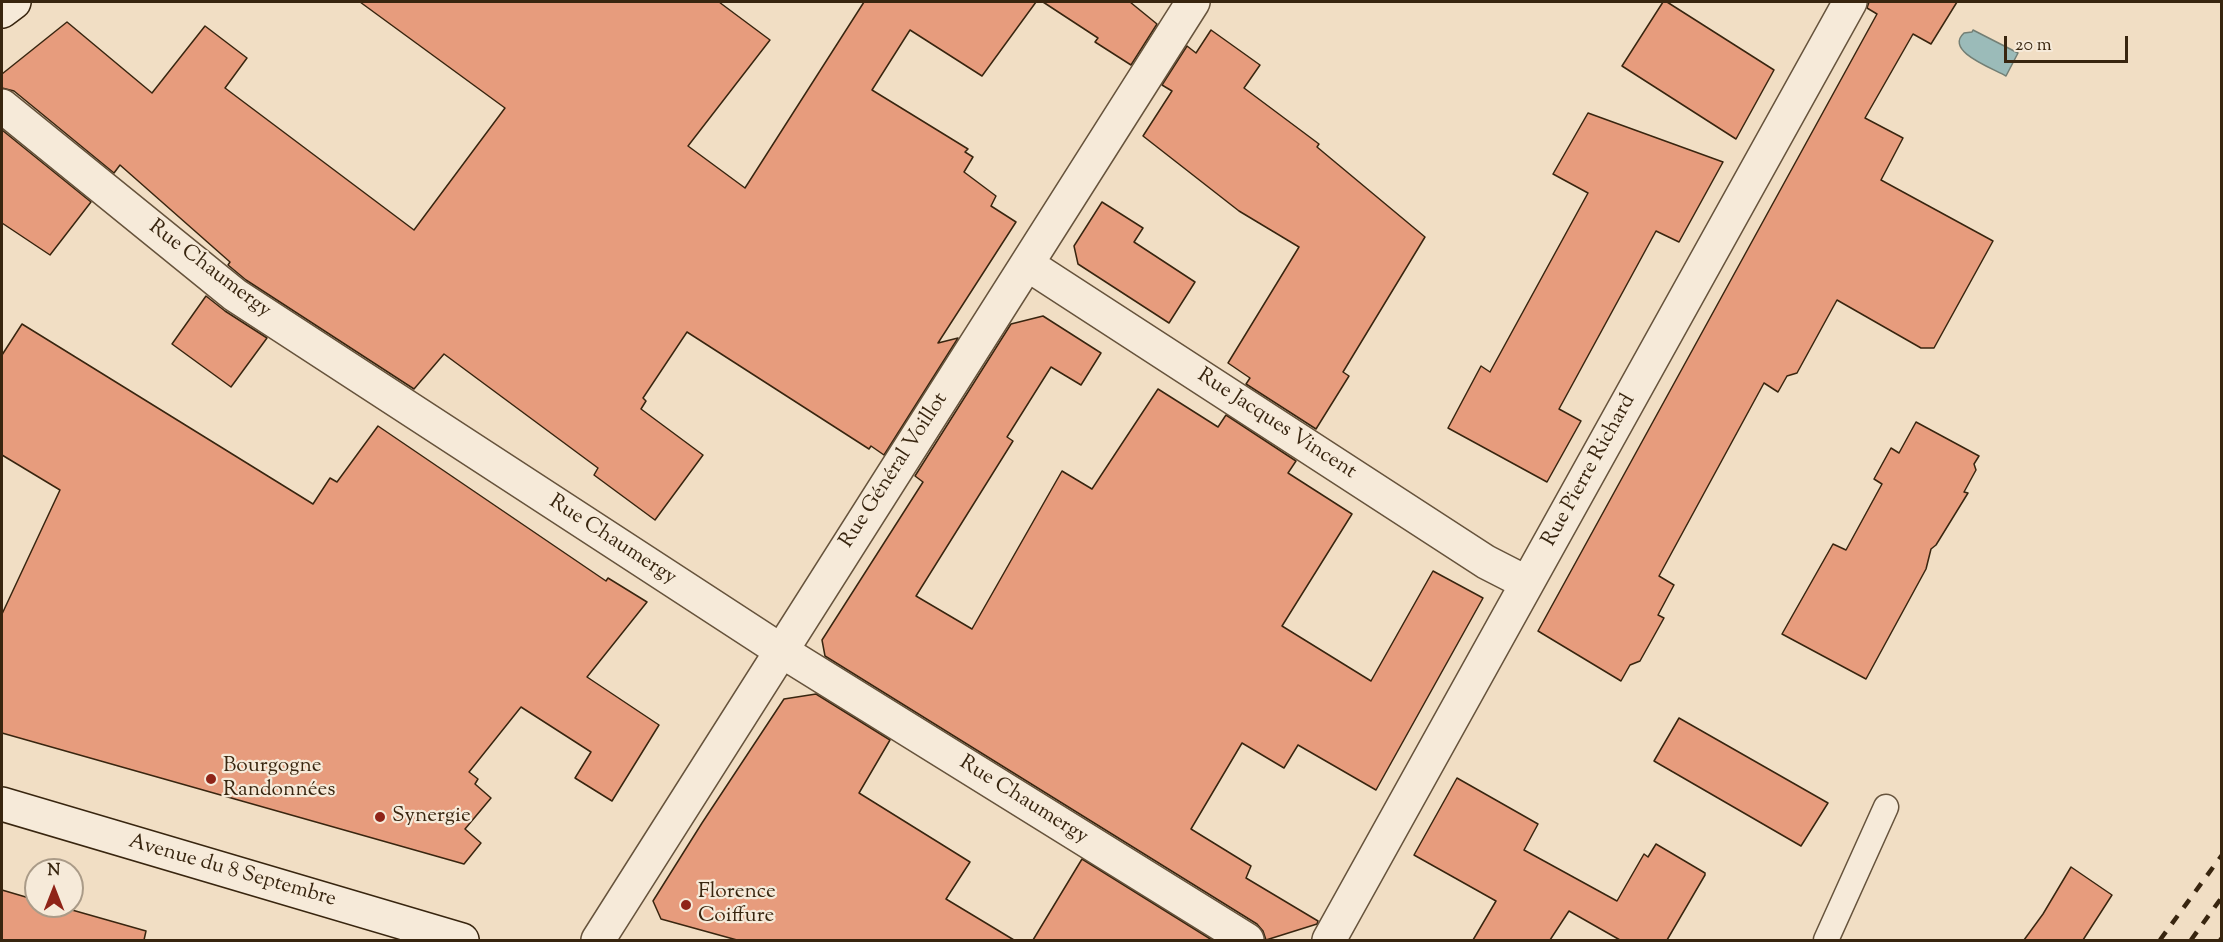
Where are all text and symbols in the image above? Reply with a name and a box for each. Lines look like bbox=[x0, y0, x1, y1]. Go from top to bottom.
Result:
scale bar bbox=[2007, 24, 2132, 62]
text: 20 m bbox=[2015, 33, 2052, 59]
street label: Rue Chaumergy bbox=[143, 216, 275, 324]
street label: Rue Jacques Vincent bbox=[1192, 364, 1360, 486]
street label: Rue Général Voillot bbox=[835, 389, 955, 553]
street label: Rue Pierre Richard bbox=[1538, 391, 1642, 551]
street label: Rue Chaumergy bbox=[543, 490, 681, 592]
street label: Rue Chaumergy bbox=[954, 751, 1092, 851]
place label: Bourgogne Randonnées bbox=[223, 754, 336, 804]
marker: Bourgogne Randonnées bbox=[204, 772, 218, 786]
place label: Synergie bbox=[392, 804, 471, 830]
marker: Synergie bbox=[373, 810, 387, 824]
street label: Avenue du 8 Septembre bbox=[125, 830, 339, 914]
north arrow bbox=[24, 858, 84, 918]
text: N bbox=[48, 860, 60, 883]
place label: Florence Coiffure bbox=[698, 880, 776, 930]
marker: Florence Coiffure bbox=[679, 898, 693, 912]

